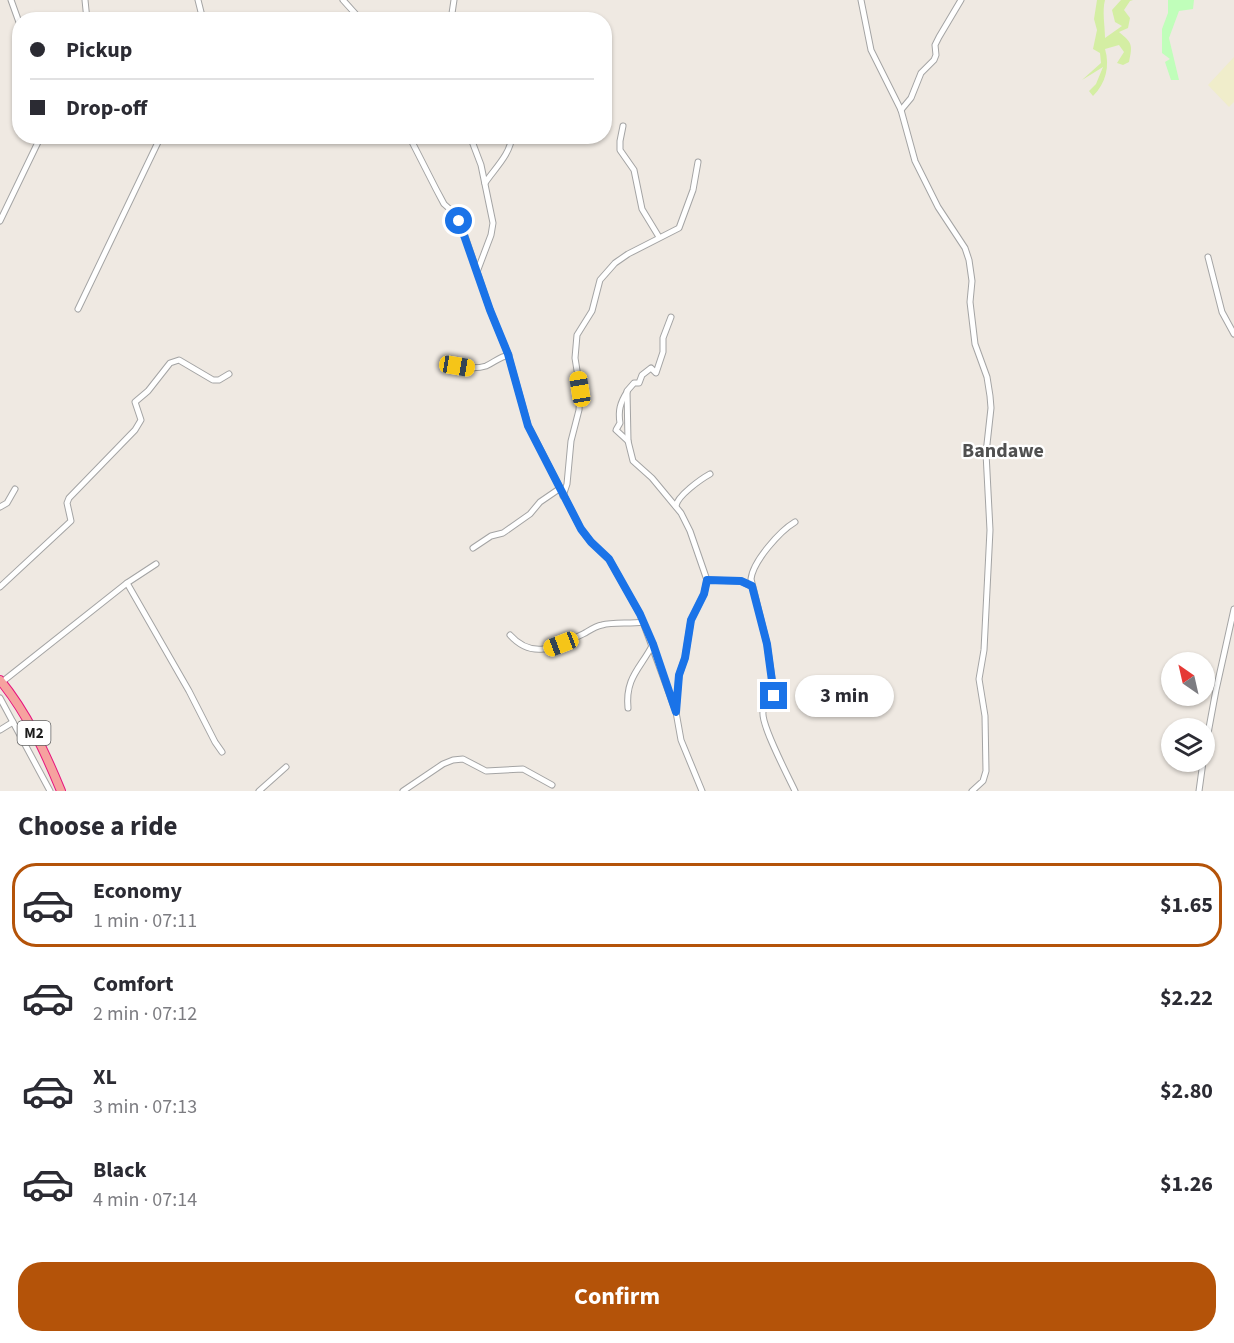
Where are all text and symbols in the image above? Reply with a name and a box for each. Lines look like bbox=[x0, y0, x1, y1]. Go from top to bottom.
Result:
text: Pickup bbox=[66, 34, 132, 66]
text: Drop-off bbox=[66, 92, 147, 124]
route start bbox=[445, 207, 472, 234]
car bbox=[438, 354, 476, 378]
car bbox=[568, 370, 592, 408]
district label: Bandawe bbox=[962, 437, 1044, 465]
car bbox=[541, 629, 581, 659]
north arrow bbox=[1161, 652, 1215, 706]
map controls bbox=[1161, 652, 1215, 772]
callout: 3 min bbox=[795, 675, 894, 717]
route end bbox=[760, 682, 787, 709]
text: 3 min bbox=[820, 682, 869, 710]
button: layers bbox=[1161, 718, 1215, 772]
road number: M2 bbox=[18, 721, 51, 745]
text: Choose a ride bbox=[18, 807, 178, 846]
text: Economy bbox=[93, 875, 182, 907]
icon: car bbox=[21, 878, 75, 932]
text: $1.65 bbox=[1160, 889, 1213, 921]
text: 1 min · 07:11 bbox=[93, 907, 197, 935]
text: Comfort bbox=[93, 968, 174, 1000]
icon: car bbox=[21, 971, 75, 1025]
text: $2.22 bbox=[1160, 982, 1213, 1014]
text: 2 min · 07:12 bbox=[93, 1000, 197, 1028]
text: XL bbox=[93, 1061, 117, 1093]
icon: car bbox=[21, 1064, 75, 1118]
text: $2.80 bbox=[1160, 1075, 1213, 1107]
text: 3 min · 07:13 bbox=[93, 1093, 197, 1121]
text: Black bbox=[93, 1154, 147, 1186]
icon: car bbox=[21, 1157, 75, 1211]
text: $1.26 bbox=[1160, 1168, 1213, 1200]
text: 4 min · 07:14 bbox=[93, 1186, 197, 1214]
button: Confirm bbox=[18, 1262, 1216, 1331]

